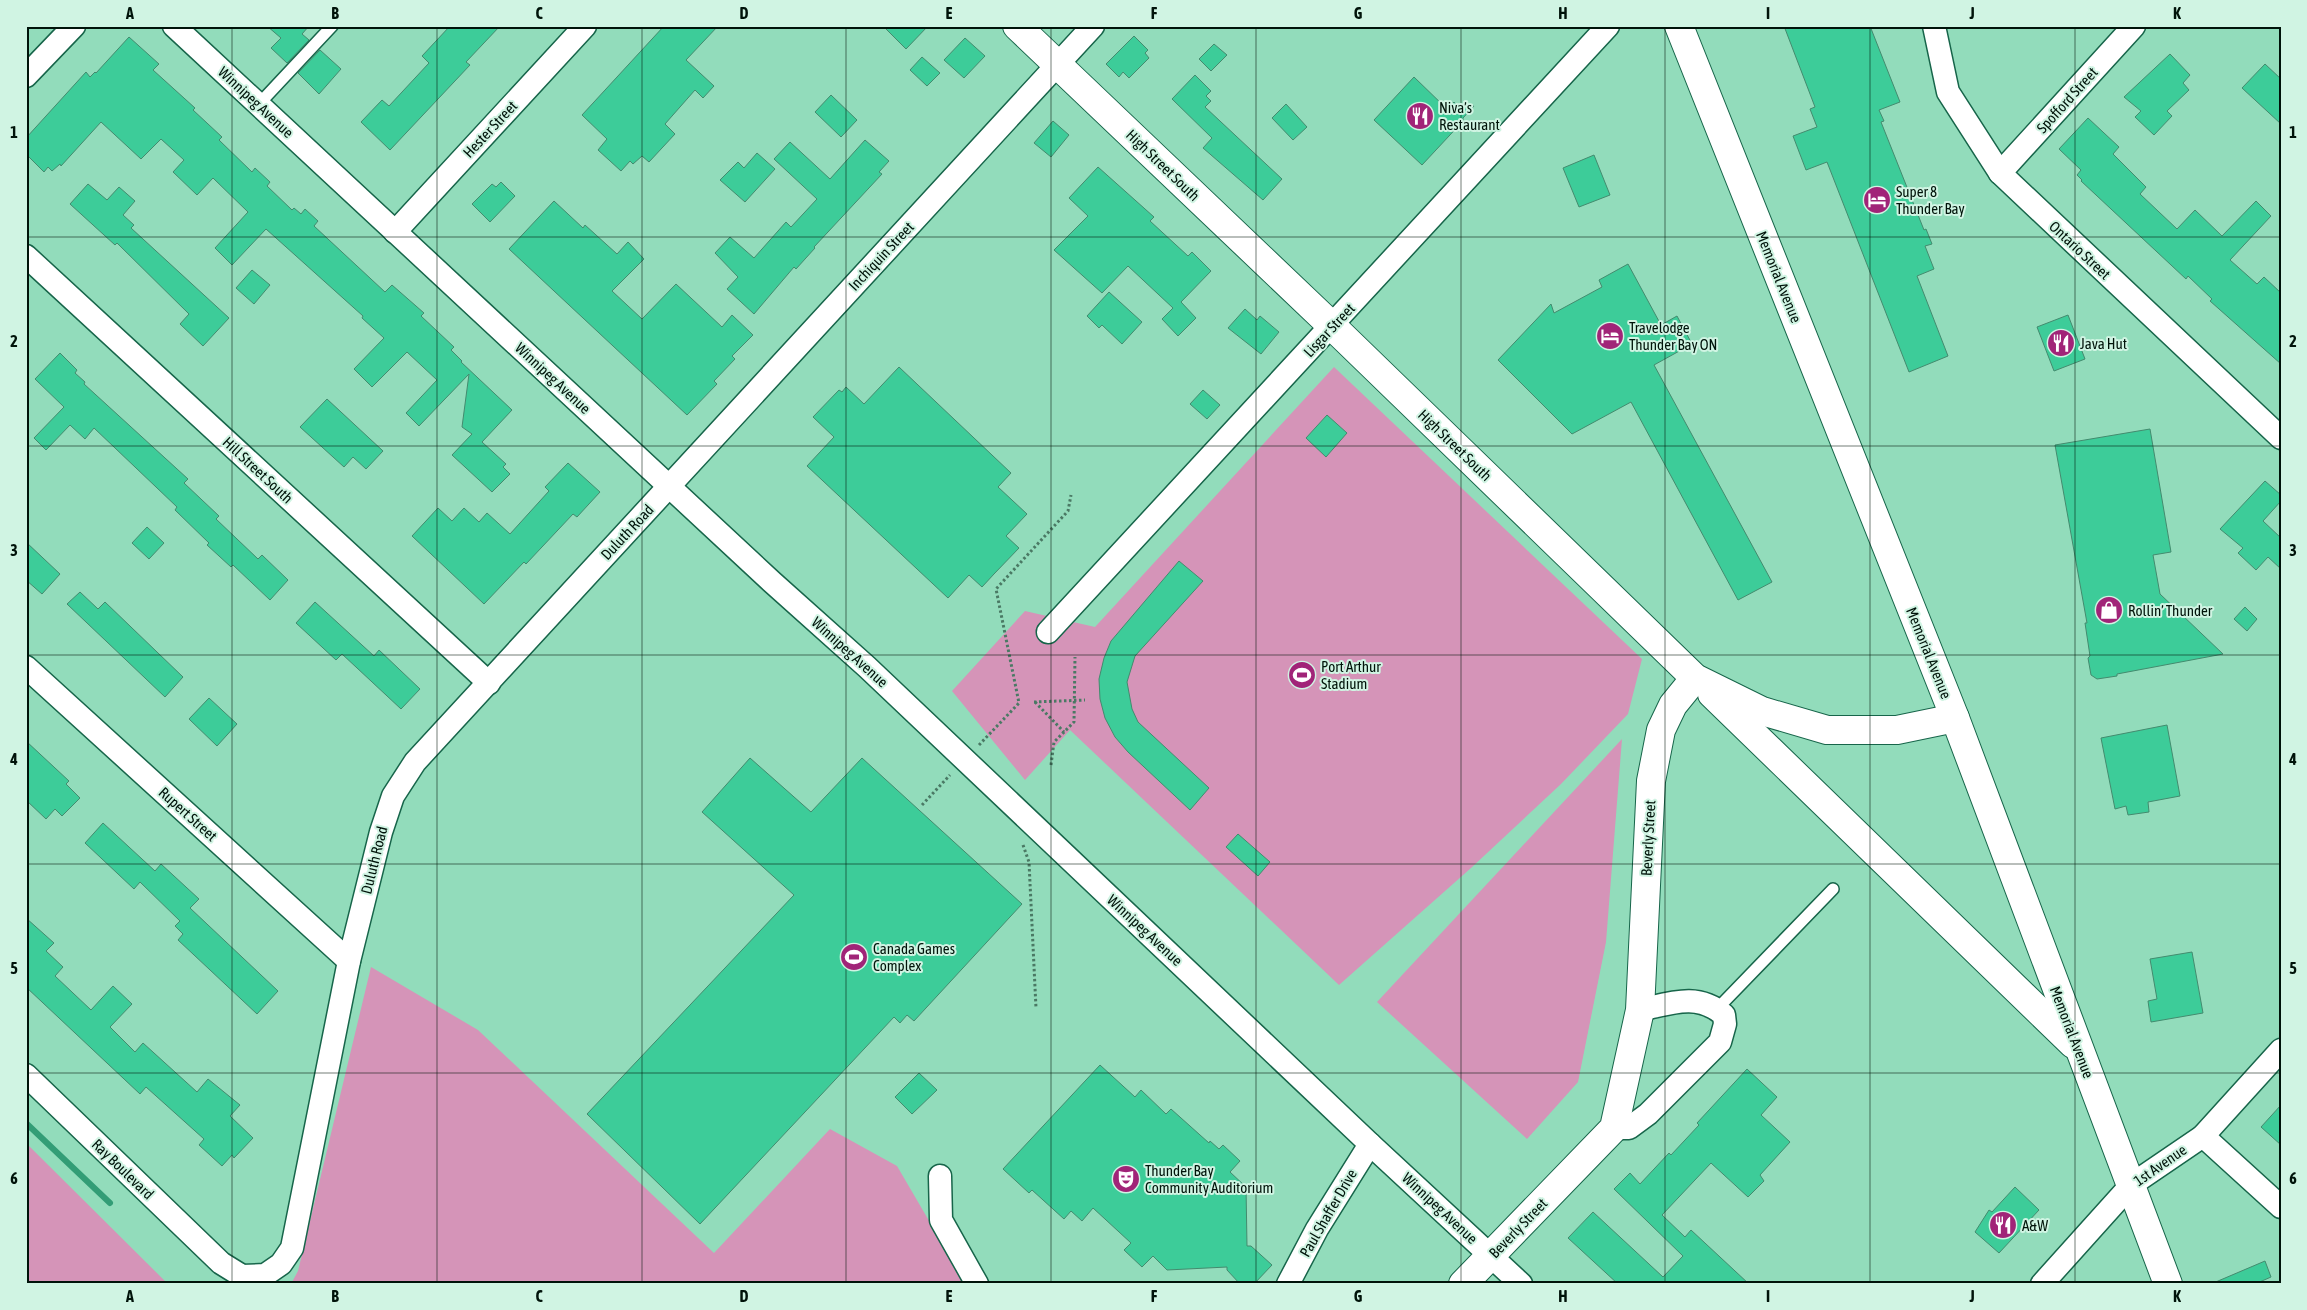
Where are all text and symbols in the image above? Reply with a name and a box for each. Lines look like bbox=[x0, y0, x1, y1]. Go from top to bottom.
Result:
text: A bbox=[125, 4, 134, 22]
text: B bbox=[331, 4, 339, 22]
text: C bbox=[535, 4, 543, 22]
text: D bbox=[740, 4, 749, 22]
text: E bbox=[946, 4, 953, 22]
text: F bbox=[1151, 4, 1158, 22]
text: G bbox=[1354, 4, 1363, 22]
text: H bbox=[1558, 4, 1568, 22]
text: I bbox=[1766, 4, 1770, 22]
text: J bbox=[1968, 4, 1975, 22]
text: K bbox=[2173, 4, 2181, 22]
street label: Winnipeg Avenue bbox=[215, 63, 297, 141]
street label: Spofford Street bbox=[2033, 64, 2101, 136]
street label: Hester Street bbox=[460, 97, 520, 161]
place label: Niva’s Restaurant bbox=[1439, 99, 1500, 133]
restaurant icon: Niva’s Restaurant bbox=[1405, 101, 1435, 131]
text: 1 bbox=[10, 123, 18, 141]
text: 1 bbox=[2289, 123, 2297, 141]
street label: High Street South bbox=[1123, 126, 1203, 204]
place label: Super 8 Thunder Bay bbox=[1896, 183, 1965, 217]
hotel icon: Super 8 Thunder Bay bbox=[1862, 185, 1892, 215]
street label: Ontario Street bbox=[2046, 217, 2114, 283]
street label: Inchiquin Street bbox=[845, 218, 917, 294]
street label: Memorial Avenue bbox=[1753, 229, 1805, 325]
street label: Lisgar Street bbox=[1300, 300, 1358, 360]
place label: Travelodge Thunder Bay ON bbox=[1629, 319, 1717, 353]
hotel icon: Travelodge Thunder Bay ON bbox=[1595, 321, 1625, 351]
restaurant icon: Java Hut bbox=[2046, 328, 2076, 358]
text: 2 bbox=[10, 332, 18, 350]
text: 2 bbox=[2289, 332, 2297, 350]
place label: Java Hut bbox=[2080, 335, 2127, 352]
street label: Winnipeg Avenue bbox=[512, 339, 594, 417]
street label: High Street South bbox=[1415, 406, 1495, 484]
street label: Hill Street South bbox=[220, 433, 296, 507]
street label: Duluth Road bbox=[597, 501, 657, 563]
text: 3 bbox=[10, 541, 18, 559]
text: 3 bbox=[2289, 541, 2297, 559]
shop icon: Rollin’ Thunder bbox=[2094, 595, 2124, 625]
place label: Rollin’ Thunder bbox=[2128, 602, 2213, 619]
street label: Memorial Avenue bbox=[1903, 605, 1955, 701]
street label: Winnipeg Avenue bbox=[809, 613, 892, 691]
place label: Port Arthur Stadium bbox=[1321, 658, 1381, 692]
sports icon: Port Arthur Stadium bbox=[1287, 660, 1317, 690]
text: 4 bbox=[9, 750, 18, 768]
text: 4 bbox=[2288, 750, 2297, 768]
street label: Rupert Street bbox=[155, 784, 221, 844]
street label: Beverly Street bbox=[1638, 800, 1658, 876]
street label: Duluth Road bbox=[357, 824, 391, 896]
street label: Winnipeg Avenue bbox=[1104, 891, 1186, 969]
place label: Canada Games Complex bbox=[873, 940, 955, 974]
sports icon: Canada Games Complex bbox=[839, 942, 869, 972]
text: 5 bbox=[10, 959, 18, 977]
text: 5 bbox=[2289, 959, 2297, 977]
street label: Memorial Avenue bbox=[2047, 984, 2097, 1081]
street label: Ray Boulevard bbox=[89, 1135, 157, 1203]
street label: 1st Avenue bbox=[2130, 1141, 2190, 1189]
place label: Thunder Bay Community Auditorium bbox=[1145, 1162, 1273, 1196]
theatre icon: Thunder Bay Community Auditorium bbox=[1111, 1164, 1141, 1194]
street label: Paul Shaffer Drive bbox=[1296, 1166, 1360, 1260]
text: 6 bbox=[10, 1169, 18, 1187]
street label: Winnipeg Avenue bbox=[1399, 1169, 1481, 1247]
text: 6 bbox=[2289, 1169, 2297, 1187]
street label: Beverly Street bbox=[1485, 1195, 1551, 1261]
restaurant icon: A&W bbox=[1988, 1210, 2018, 1240]
place label: A&W bbox=[2022, 1217, 2048, 1234]
text: A bbox=[125, 1287, 134, 1305]
text: B bbox=[331, 1287, 339, 1305]
text: C bbox=[535, 1287, 543, 1305]
text: D bbox=[740, 1287, 749, 1305]
text: E bbox=[946, 1287, 953, 1305]
text: F bbox=[1151, 1287, 1158, 1305]
text: G bbox=[1354, 1287, 1363, 1305]
text: H bbox=[1558, 1287, 1568, 1305]
text: I bbox=[1766, 1287, 1770, 1305]
text: J bbox=[1968, 1287, 1975, 1305]
text: K bbox=[2173, 1287, 2181, 1305]

